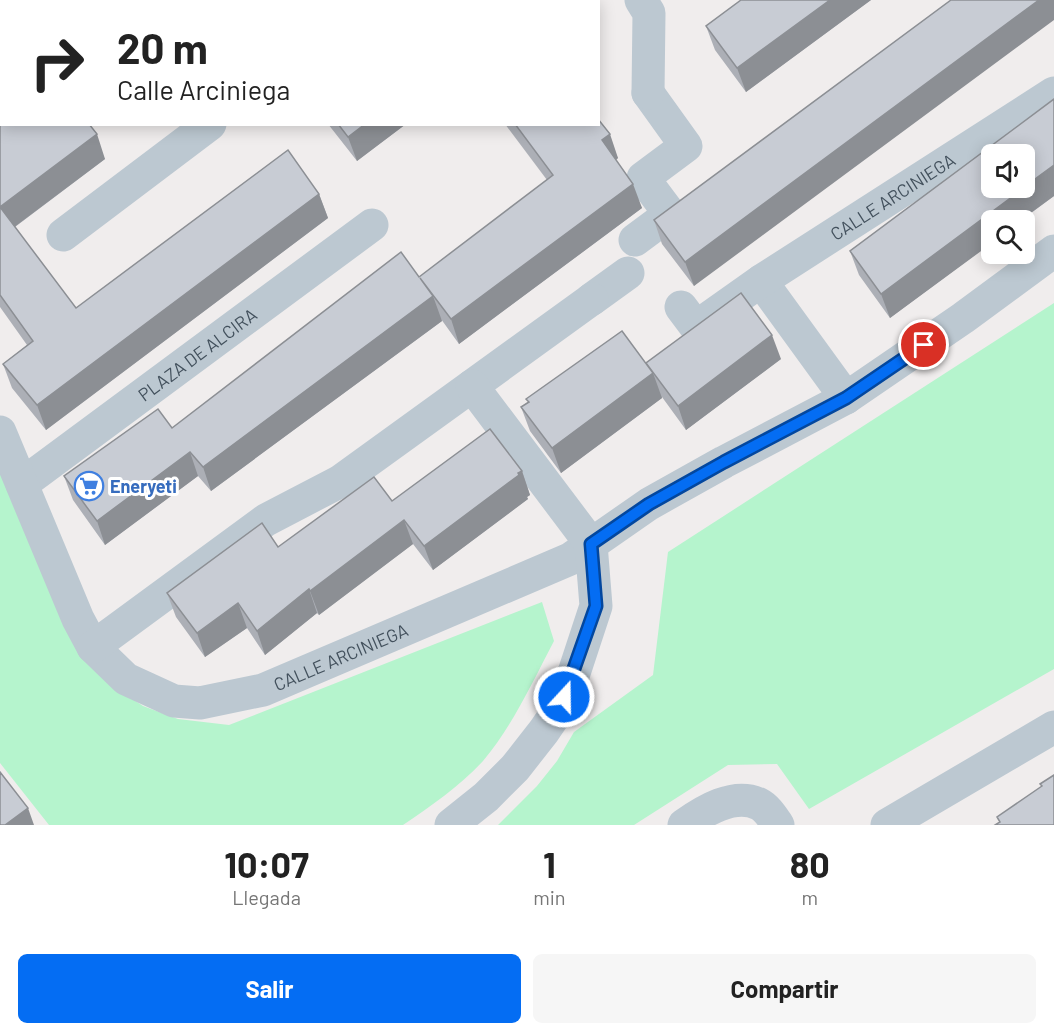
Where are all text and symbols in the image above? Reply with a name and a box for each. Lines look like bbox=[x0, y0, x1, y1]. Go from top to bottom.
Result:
text: 20 m bbox=[117, 22, 208, 72]
icon: right bbox=[18, 24, 96, 102]
text: Calle Arciniega bbox=[117, 73, 290, 105]
map controls bbox=[981, 144, 1035, 264]
button: sound bbox=[981, 144, 1035, 198]
street label: CALLE ARCINIEGA bbox=[826, 148, 959, 245]
button: search bbox=[981, 210, 1035, 264]
street label: PLAZA DE ALCIRA bbox=[133, 303, 261, 406]
pin bbox=[898, 319, 949, 370]
icon: arrive bbox=[907, 328, 940, 361]
supermarket icon: Eneryeti bbox=[73, 470, 105, 502]
place label: Eneryeti bbox=[110, 475, 177, 497]
street label: CALLE ARCINIEGA bbox=[270, 618, 411, 695]
position arrow bbox=[532, 665, 596, 729]
text: 10:07 bbox=[224, 842, 309, 885]
text: 1 bbox=[543, 842, 556, 885]
text: 80 bbox=[790, 842, 830, 885]
text: Llegada bbox=[232, 885, 301, 909]
text: min bbox=[533, 885, 566, 909]
text: m bbox=[802, 885, 818, 909]
button: Salir bbox=[18, 954, 521, 1023]
button: Compartir bbox=[533, 954, 1036, 1023]

